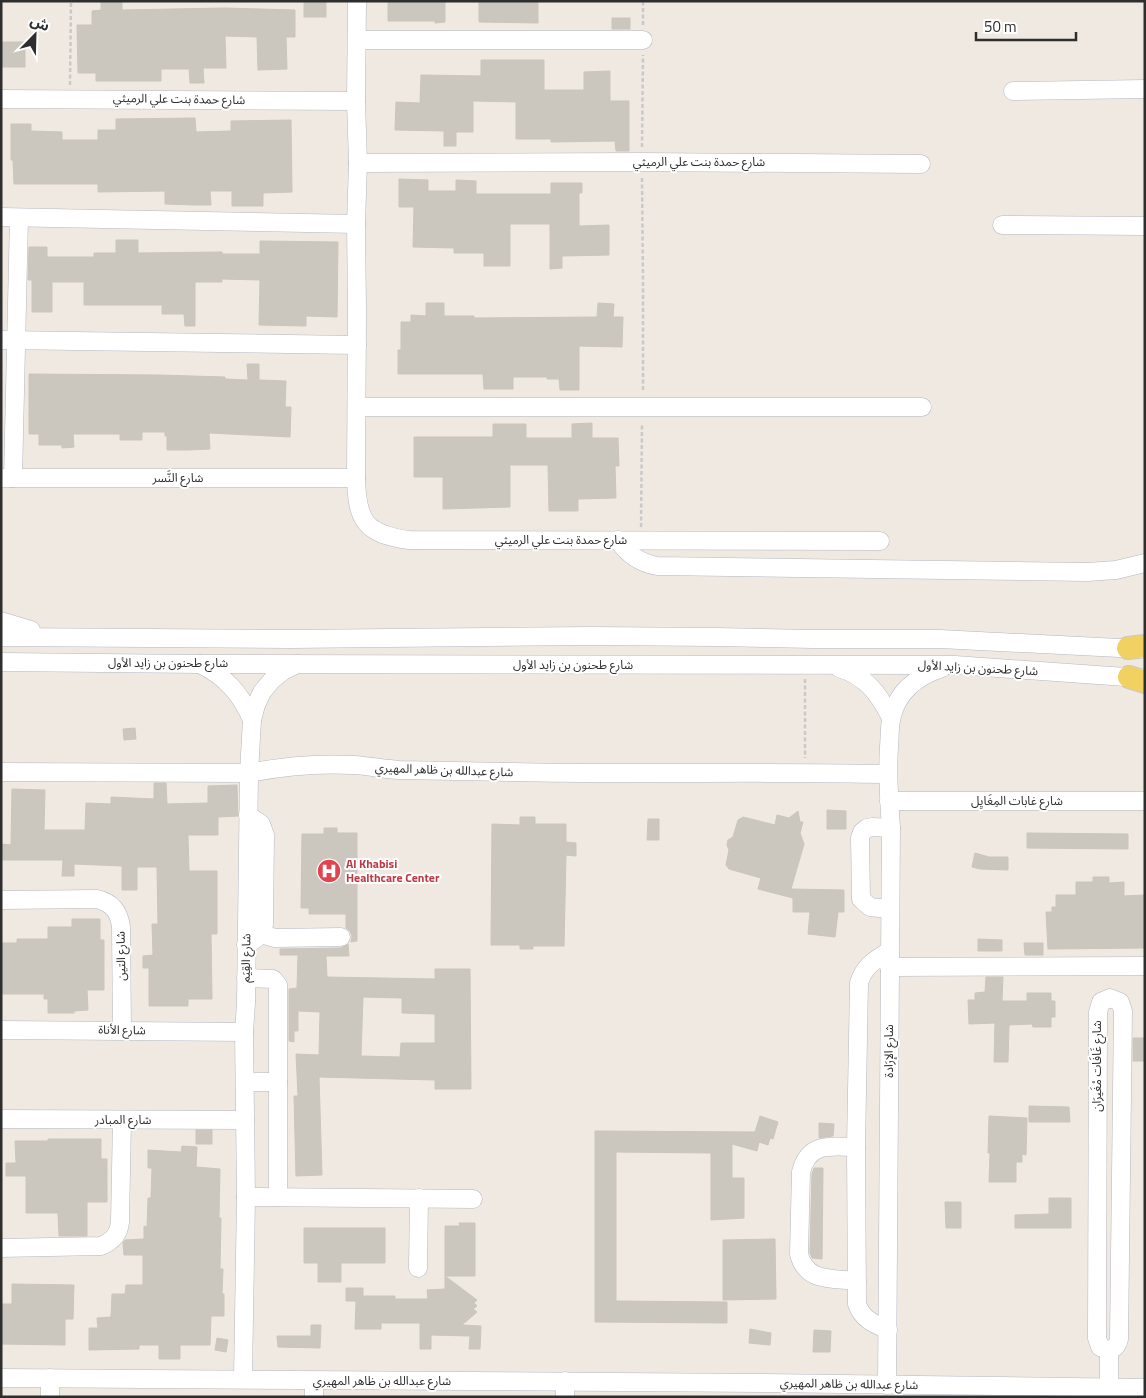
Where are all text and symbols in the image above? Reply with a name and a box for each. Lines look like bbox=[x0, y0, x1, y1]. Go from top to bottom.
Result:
text: ش bbox=[27, 9, 53, 36]
north arrow bbox=[10, 10, 60, 60]
scale bar bbox=[976, 10, 1076, 42]
text: 50 m bbox=[984, 15, 1017, 38]
street label: شارع حمدة بنت علي الرميثي bbox=[113, 88, 245, 110]
street label: شارع حمدة بنت علي الرميثي bbox=[633, 152, 765, 172]
street label: شارع النَّسر bbox=[151, 468, 204, 487]
street label: شارع حمدة بنت علي الرميثي bbox=[495, 530, 627, 550]
street label: شارع طحنون بن زايد الأول bbox=[108, 653, 228, 672]
street label: شارع طحنون بن زايد الأول bbox=[513, 655, 633, 674]
street label: شارع طحنون بن زايد الأول bbox=[918, 655, 1039, 680]
street label: شارع عبدالله بن ظاهر المهيري bbox=[374, 758, 514, 782]
street label: شارع غابات المِغَايِل bbox=[971, 791, 1063, 810]
place label: Al Khabisi Healthcare Center bbox=[346, 854, 440, 887]
hospital icon: Al Khabisi Healthcare Center bbox=[316, 858, 342, 884]
street label: شارع التين bbox=[111, 931, 130, 981]
street label: شارع القِيَم bbox=[236, 933, 255, 983]
street label: شارع الأناة bbox=[98, 1020, 146, 1039]
street label: شارع غَافَات مْغَيرَان bbox=[1087, 1020, 1106, 1112]
street label: شارع الإرَادة bbox=[879, 1024, 898, 1078]
street label: شارع المبادر bbox=[94, 1110, 151, 1129]
street label: شارع عبدالله بن ظاهر المهيري bbox=[313, 1371, 451, 1391]
street label: شارع عبدالله بن ظاهر المهيري bbox=[780, 1373, 918, 1395]

